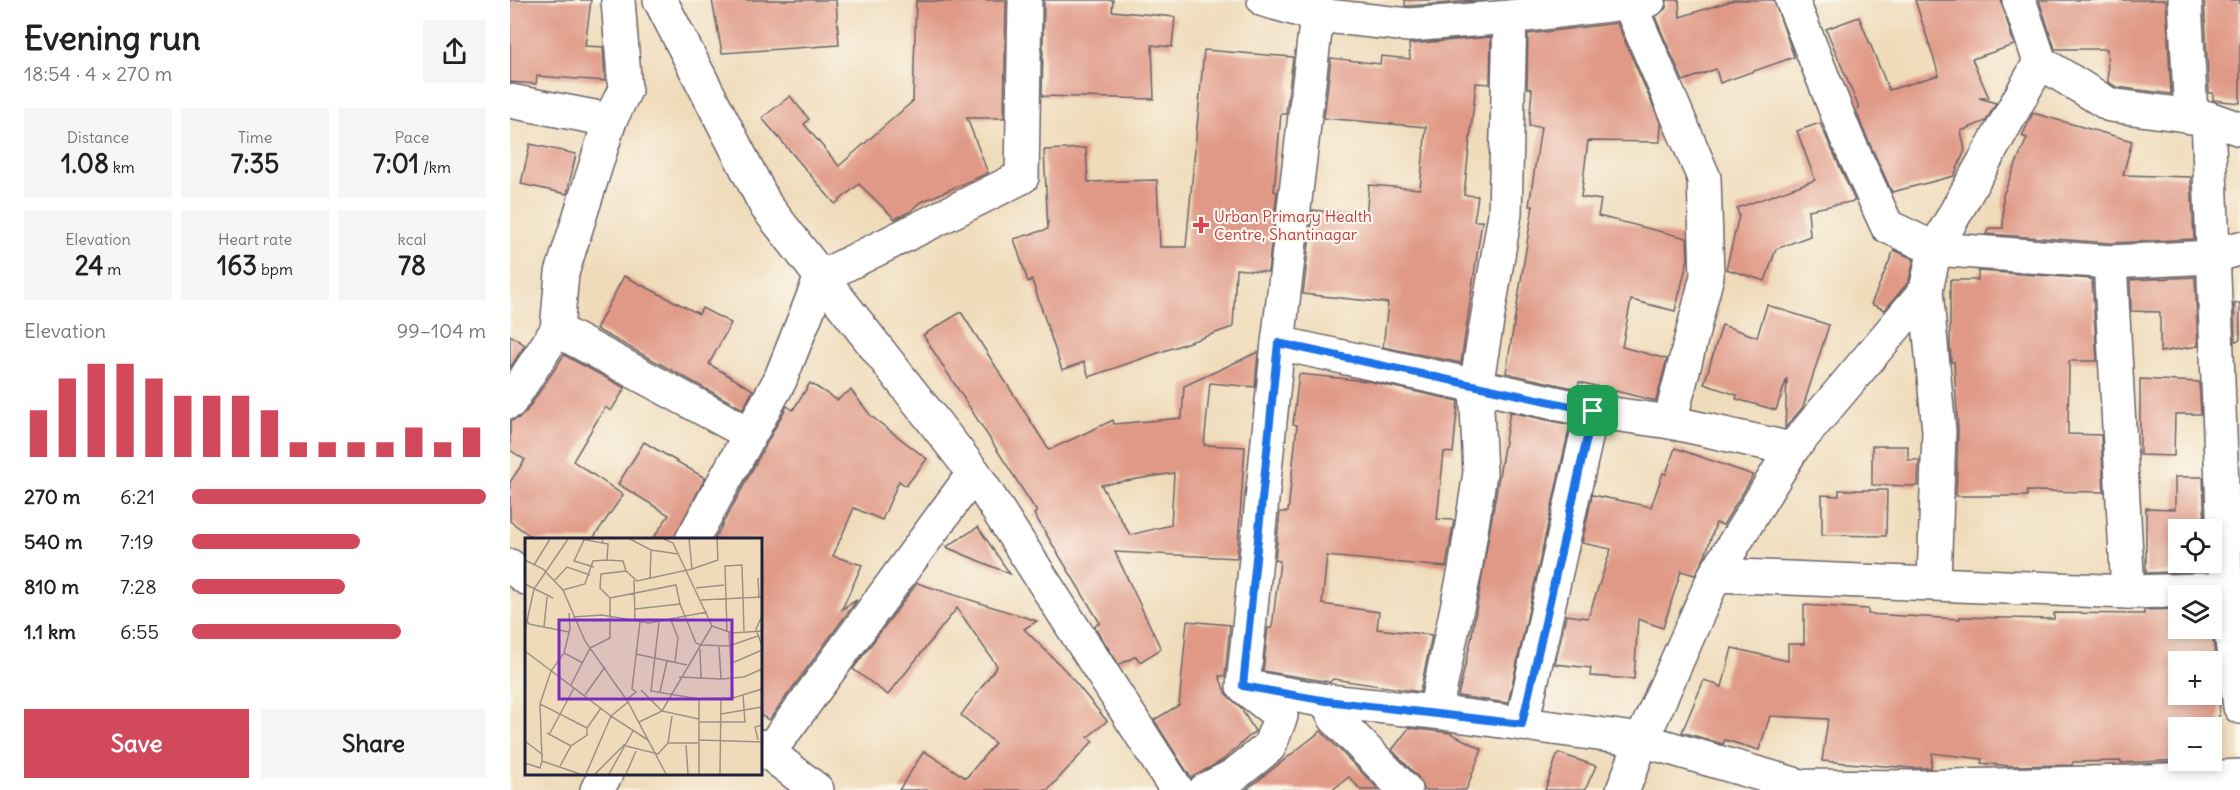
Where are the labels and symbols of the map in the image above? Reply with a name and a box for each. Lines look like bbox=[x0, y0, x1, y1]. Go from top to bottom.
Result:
place label: Urban Primary Health Centre, Shantinagar bbox=[1214, 206, 1372, 244]
marker: Urban Primary Health Centre, Shantinagar bbox=[1192, 216, 1210, 234]
pin bbox=[1567, 385, 1618, 436]
inset map bbox=[525, 538, 762, 775]

